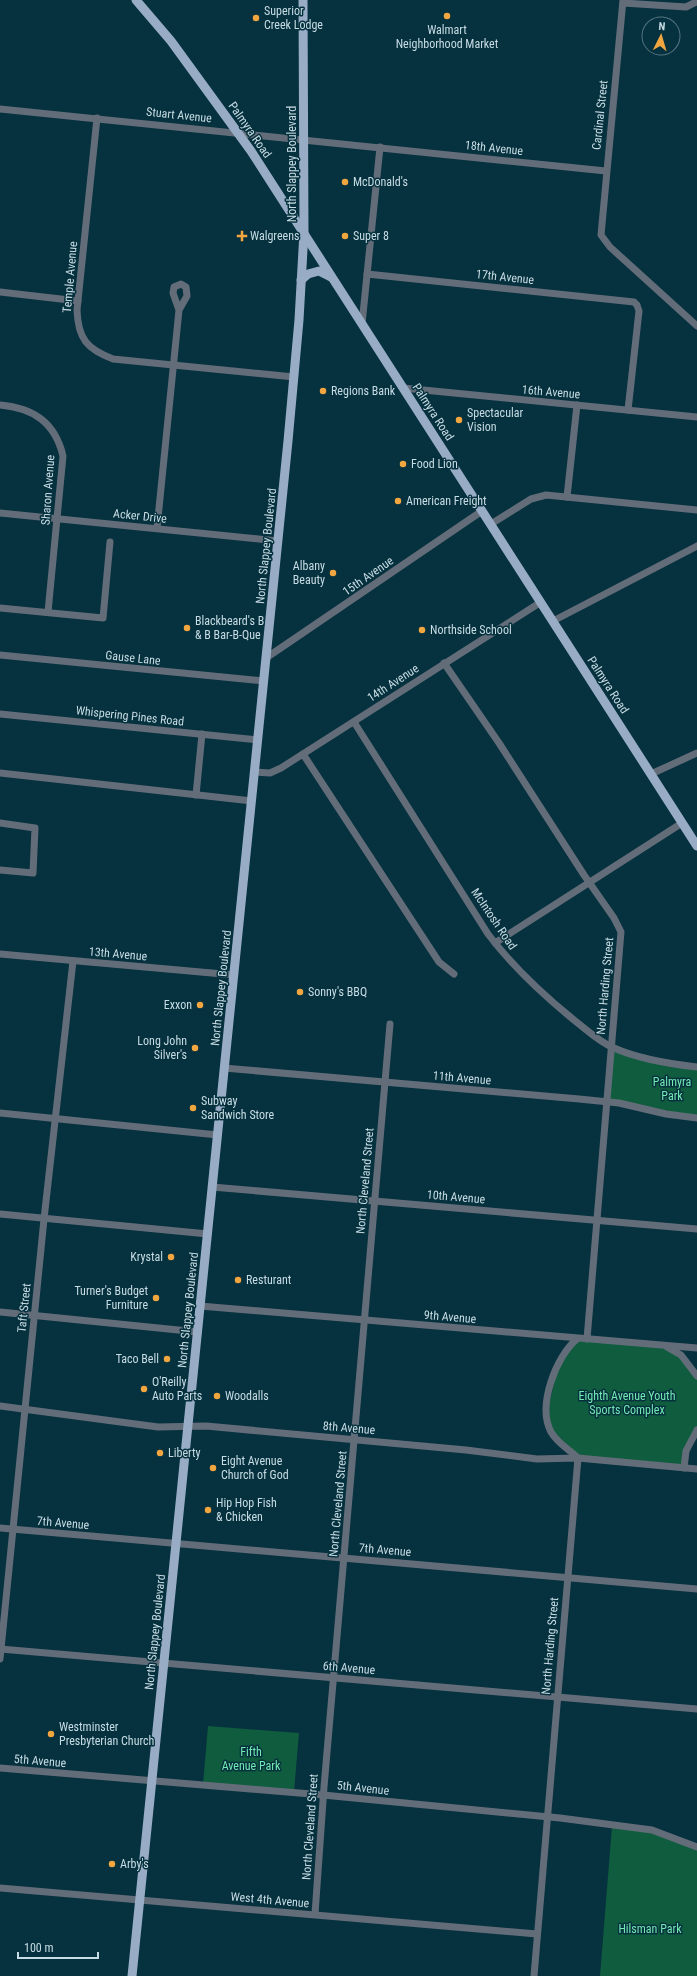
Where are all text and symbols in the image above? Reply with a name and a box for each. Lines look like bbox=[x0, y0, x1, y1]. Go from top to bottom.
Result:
place label: Superior Creek Lodge bbox=[264, 4, 323, 32]
marker: Walmart Neighborhood Market bbox=[442, 11, 452, 21]
marker: Superior Creek Lodge bbox=[251, 13, 261, 23]
north arrow bbox=[641, 16, 681, 56]
text: N bbox=[658, 20, 666, 33]
place label: Walmart Neighborhood Market bbox=[396, 23, 499, 51]
street label: Cardinal Street bbox=[589, 79, 611, 151]
street label: Palmyra Road bbox=[226, 99, 274, 161]
street label: Stuart Avenue bbox=[145, 105, 213, 125]
street label: North Slappey Boulevard bbox=[285, 106, 299, 222]
street label: 18th Avenue bbox=[464, 138, 524, 158]
place label: McDonald's bbox=[353, 175, 408, 189]
marker: McDonald's bbox=[340, 177, 350, 187]
place label: Walgreens bbox=[250, 229, 299, 243]
place label: Super 8 bbox=[353, 229, 389, 243]
marker: Walgreens bbox=[237, 231, 247, 241]
marker: Super 8 bbox=[340, 231, 350, 241]
street label: Temple Avenue bbox=[60, 240, 80, 313]
street label: 17th Avenue bbox=[475, 267, 535, 287]
street label: Palmyra Road bbox=[409, 381, 457, 443]
street label: 16th Avenue bbox=[521, 382, 581, 402]
place label: Regions Bank bbox=[331, 384, 396, 398]
marker: Regions Bank bbox=[318, 386, 328, 396]
place label: Spectacular Vision bbox=[467, 406, 523, 434]
marker: Spectacular Vision bbox=[454, 415, 464, 425]
street label: Sharon Avenue bbox=[39, 454, 57, 526]
place label: Food Lion bbox=[411, 457, 458, 471]
marker: Food Lion bbox=[398, 459, 408, 469]
street label: North Slappey Boulevard bbox=[253, 487, 279, 605]
place label: American Freight bbox=[406, 494, 487, 508]
marker: American Freight bbox=[393, 496, 403, 506]
street label: Acker Drive bbox=[113, 506, 168, 526]
street label: 15th Avenue bbox=[340, 553, 396, 599]
place label: Albany Beauty bbox=[293, 559, 325, 587]
marker: Albany Beauty bbox=[328, 568, 338, 578]
place label: Blackbeard's B & B Bar-B-Que bbox=[195, 614, 264, 642]
marker: Blackbeard's B & B Bar-B-Que bbox=[182, 623, 192, 633]
place label: Northside School bbox=[430, 623, 512, 637]
marker: Northside School bbox=[417, 625, 427, 635]
street label: Gause Lane bbox=[105, 648, 162, 668]
street label: Palmyra Road bbox=[584, 654, 632, 716]
street label: 14th Avenue bbox=[365, 661, 422, 705]
street label: Whispering Pines Road bbox=[75, 703, 185, 729]
street label: McIntosh Road bbox=[468, 886, 520, 952]
street label: North Slappey Boulevard bbox=[208, 929, 234, 1047]
street label: North Harding Street bbox=[594, 936, 616, 1035]
street label: 13th Avenue bbox=[88, 944, 148, 964]
place label: Sonny's BBQ bbox=[308, 985, 367, 999]
marker: Sonny's BBQ bbox=[295, 987, 305, 997]
place label: Exxon bbox=[164, 998, 192, 1012]
marker: Exxon bbox=[195, 1000, 205, 1010]
place label: Long John Silver's bbox=[137, 1034, 187, 1062]
marker: Long John Silver's bbox=[190, 1043, 200, 1053]
street label: 11th Avenue bbox=[432, 1068, 492, 1088]
park label: Palmyra Park bbox=[653, 1075, 691, 1103]
place label: Subway Sandwich Store bbox=[201, 1094, 275, 1122]
marker: Subway Sandwich Store bbox=[188, 1103, 198, 1113]
street label: North Cleveland Street bbox=[353, 1127, 377, 1235]
street label: 10th Avenue bbox=[426, 1187, 486, 1207]
place label: Krystal bbox=[130, 1250, 163, 1264]
street label: North Slappey Boulevard bbox=[175, 1251, 201, 1369]
marker: Krystal bbox=[166, 1252, 176, 1262]
place label: Resturant bbox=[246, 1273, 292, 1287]
marker: Resturant bbox=[233, 1275, 243, 1285]
street label: Taft Street bbox=[14, 1282, 34, 1333]
place label: Turner's Budget Furniture bbox=[74, 1284, 148, 1312]
marker: Turner's Budget Furniture bbox=[151, 1293, 161, 1303]
street label: 9th Avenue bbox=[423, 1308, 477, 1326]
place label: Taco Bell bbox=[116, 1352, 159, 1366]
marker: Taco Bell bbox=[162, 1354, 172, 1364]
place label: O'Reilly Auto Parts bbox=[152, 1375, 202, 1403]
marker: O'Reilly Auto Parts bbox=[139, 1384, 149, 1394]
place label: Woodalls bbox=[225, 1389, 269, 1403]
park label: Eighth Avenue Youth Sports Complex bbox=[579, 1389, 676, 1417]
marker: Woodalls bbox=[212, 1391, 222, 1401]
street label: 8th Avenue bbox=[322, 1419, 376, 1437]
place label: Liberty bbox=[168, 1446, 201, 1460]
marker: Liberty bbox=[155, 1448, 165, 1458]
street label: North Cleveland Street bbox=[326, 1450, 350, 1558]
place label: Eight Avenue Church of God bbox=[221, 1454, 289, 1482]
marker: Eight Avenue Church of God bbox=[208, 1463, 218, 1473]
place label: Hip Hop Fish & Chicken bbox=[216, 1496, 277, 1524]
marker: Hip Hop Fish & Chicken bbox=[203, 1505, 213, 1515]
street label: 7th Avenue bbox=[36, 1514, 90, 1532]
street label: 7th Avenue bbox=[358, 1541, 412, 1559]
street label: North Slappey Boulevard bbox=[142, 1573, 168, 1691]
street label: North Harding Street bbox=[539, 1596, 561, 1695]
street label: 6th Avenue bbox=[322, 1659, 376, 1677]
place label: Westminster Presbyterian Church bbox=[59, 1720, 155, 1748]
marker: Westminster Presbyterian Church bbox=[46, 1729, 56, 1739]
park label: Fifth Avenue Park bbox=[222, 1745, 281, 1773]
street label: 5th Avenue bbox=[13, 1752, 67, 1770]
street label: North Cleveland Street bbox=[299, 1773, 321, 1881]
street label: 5th Avenue bbox=[336, 1778, 390, 1798]
place label: Arby's bbox=[120, 1857, 149, 1871]
marker: Arby's bbox=[107, 1859, 117, 1869]
street label: West 4th Avenue bbox=[230, 1890, 310, 1910]
park label: Hilsman Park bbox=[618, 1922, 682, 1936]
scale bar bbox=[18, 1934, 98, 1960]
text: 100 m bbox=[24, 1941, 54, 1955]

